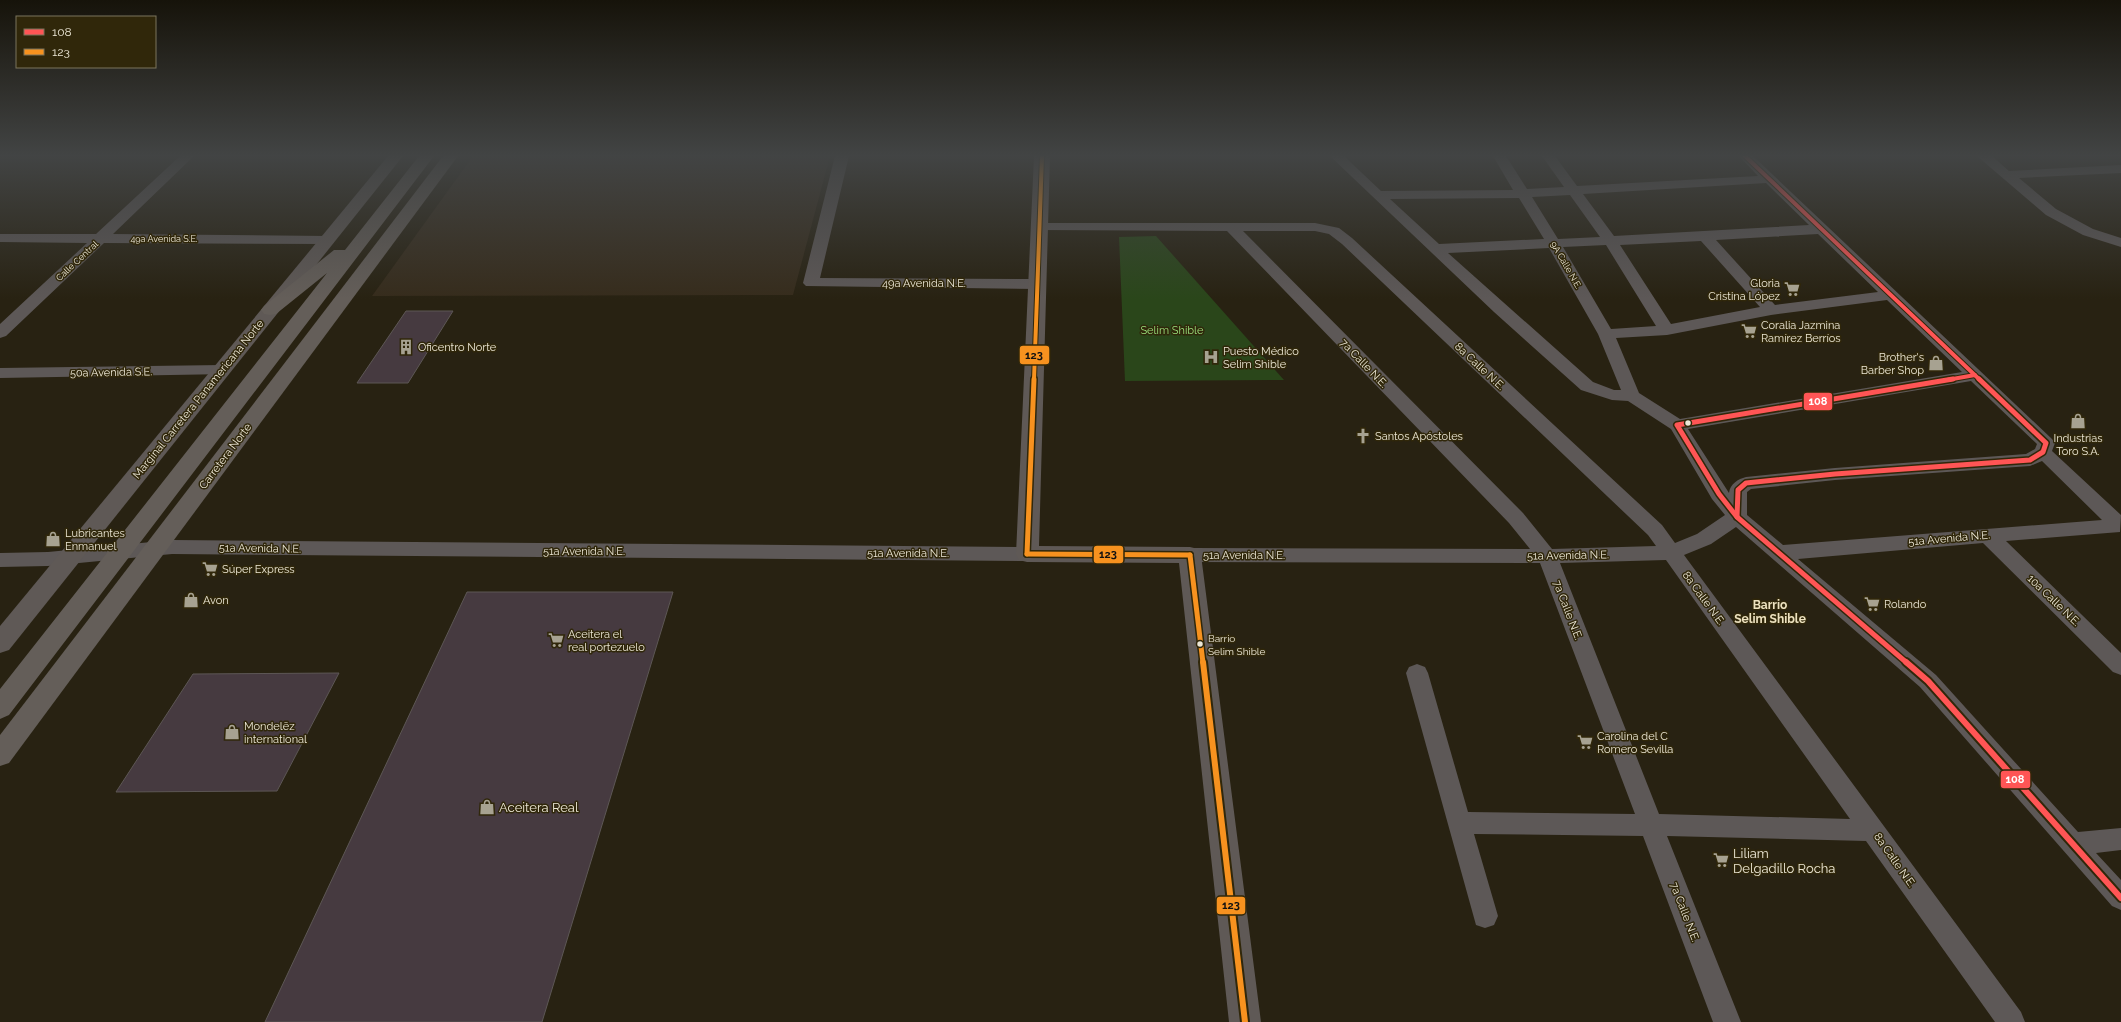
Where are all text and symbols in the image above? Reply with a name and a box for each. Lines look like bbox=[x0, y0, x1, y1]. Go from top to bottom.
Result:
legend bbox=[16, 16, 156, 68]
text: 108 bbox=[52, 25, 72, 39]
text: 123 bbox=[52, 45, 70, 59]
street label: 49a Avenida S.E. bbox=[130, 234, 198, 244]
street label: Calle Central bbox=[54, 239, 100, 283]
street label: 9A Calle N.E. bbox=[1548, 240, 1584, 291]
street label: 49a Avenida N.E. bbox=[882, 277, 966, 290]
place label: Gloria Cristina López bbox=[1708, 277, 1781, 303]
supermarket icon: Gloria Cristina López bbox=[1783, 280, 1801, 298]
street label: Marginal Carretera Panamericana Norte bbox=[130, 317, 267, 481]
place label: Coralia Jazmina Ramírez Berríos bbox=[1761, 319, 1841, 345]
supermarket icon: Coralia Jazmina Ramírez Berríos bbox=[1740, 322, 1758, 340]
park label: Selim Shible bbox=[1140, 324, 1204, 337]
street label: 7a Calle N.E. bbox=[1337, 336, 1390, 390]
building icon: Oficentro Norte bbox=[397, 338, 415, 356]
street label: 8a Calle N.E. bbox=[1452, 340, 1507, 393]
place label: Oficentro Norte bbox=[418, 341, 497, 354]
line badge: 123 bbox=[1019, 345, 1050, 365]
place label: Puesto Médico Selim Shible bbox=[1223, 345, 1299, 371]
hospital icon: Puesto Médico Selim Shible bbox=[1202, 348, 1220, 366]
text: 123 bbox=[1025, 349, 1043, 362]
place label: Brother's Barber Shop bbox=[1861, 351, 1924, 377]
shop icon: Brother's Barber Shop bbox=[1927, 354, 1945, 372]
street label: 50a Avenida S.E. bbox=[70, 365, 152, 380]
line badge: 108 bbox=[1803, 392, 1833, 411]
text: 108 bbox=[1809, 395, 1828, 408]
shop icon: Industrias Toro S.A. bbox=[2069, 412, 2087, 430]
unlabelled marker bbox=[1683, 418, 1693, 428]
street label: Carretera Norte bbox=[196, 420, 255, 492]
church icon: Santos Apóstoles bbox=[1354, 427, 1372, 445]
place label: Santos Apóstoles bbox=[1375, 430, 1463, 443]
place label: Industrias Toro S.A. bbox=[2053, 432, 2103, 458]
place label: Lubricantes Enmanuel bbox=[65, 527, 125, 553]
street label: 51a Avenida N.E. bbox=[1908, 528, 1991, 549]
shop icon: Lubricantes Enmanuel bbox=[44, 530, 62, 548]
street label: 51a Avenida N.E. bbox=[219, 541, 301, 556]
street label: 51a Avenida N.E. bbox=[543, 545, 625, 558]
line badge: 123 bbox=[1093, 545, 1124, 564]
street label: 51a Avenida N.E. bbox=[867, 547, 949, 560]
text: 123 bbox=[1099, 548, 1117, 561]
street label: 51a Avenida N.E. bbox=[1527, 548, 1609, 563]
street label: 51a Avenida N.E. bbox=[1203, 549, 1285, 562]
supermarket icon: Súper Express bbox=[201, 560, 219, 578]
place label: Súper Express bbox=[222, 563, 295, 576]
street label: 8a Calle N.E. bbox=[1680, 569, 1728, 628]
street label: 10a Calle N.E. bbox=[2025, 572, 2083, 629]
street label: 7a Calle N.E. bbox=[1550, 579, 1585, 642]
shop icon: Avon bbox=[182, 591, 200, 609]
place label: Avon bbox=[203, 594, 229, 607]
supermarket icon: Rolando bbox=[1863, 595, 1881, 613]
district label: Barrio Selim Shible bbox=[1734, 598, 1806, 626]
place label: Rolando bbox=[1884, 598, 1927, 611]
place label: Aceitera el real portezuelo bbox=[568, 628, 645, 654]
supermarket icon: Aceitera el real portezuelo bbox=[547, 631, 565, 649]
place label: Barrio Selim Shible bbox=[1208, 633, 1266, 657]
marker: Barrio Selim Shible bbox=[1195, 639, 1205, 649]
place label: Mondelēz international bbox=[244, 720, 307, 746]
shop icon: Mondelēz international bbox=[223, 723, 241, 741]
place label: Carolina del C Romero Sevilla bbox=[1597, 730, 1673, 756]
supermarket icon: Carolina del C Romero Sevilla bbox=[1576, 733, 1594, 751]
line badge: 108 bbox=[2000, 770, 2031, 789]
text: 108 bbox=[2006, 773, 2025, 786]
shop icon: Aceitera Real bbox=[478, 798, 496, 816]
place label: Aceitera Real bbox=[499, 800, 579, 815]
street label: 8a Calle N.E. bbox=[1871, 831, 1918, 890]
place label: Liliam Delgadillo Rocha bbox=[1733, 846, 1835, 876]
supermarket icon: Liliam Delgadillo Rocha bbox=[1712, 851, 1730, 869]
street label: 7a Calle N.E. bbox=[1667, 881, 1702, 944]
line badge: 123 bbox=[1216, 896, 1246, 915]
text: 123 bbox=[1222, 899, 1240, 912]

